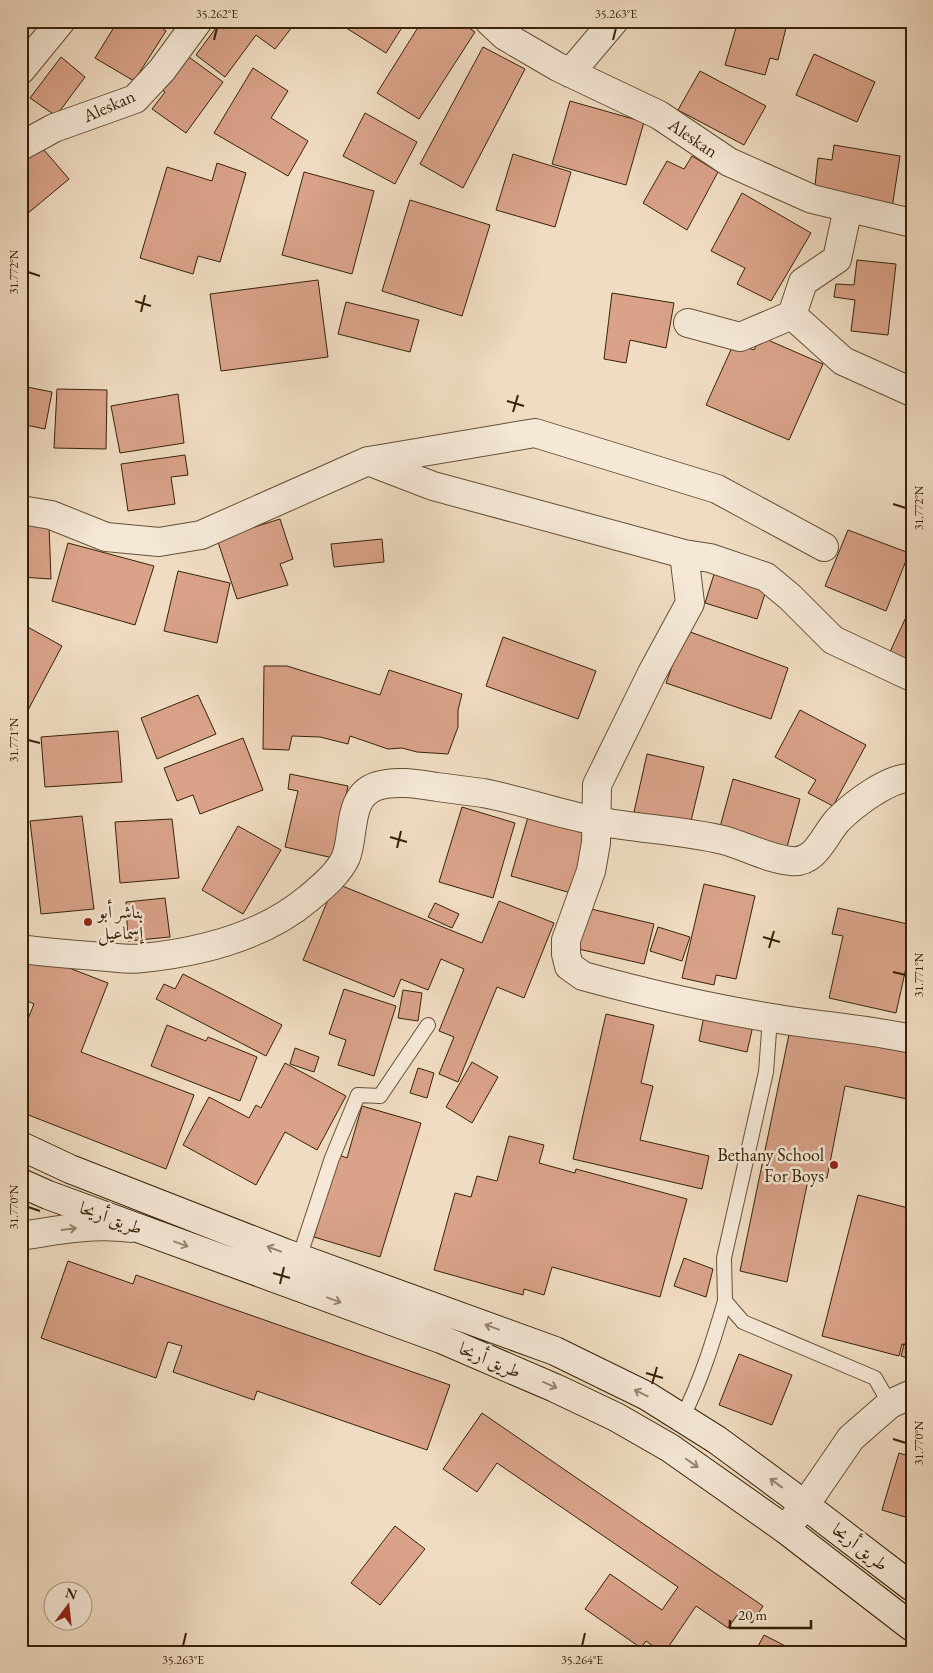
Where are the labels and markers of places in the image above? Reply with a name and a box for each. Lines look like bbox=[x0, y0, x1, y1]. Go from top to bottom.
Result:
place label: بناشر أبو إسماعيل bbox=[96, 899, 144, 946]
marker: بناشر أبو إسماعيل bbox=[82, 916, 94, 928]
place label: Bethany School For Boys bbox=[717, 1143, 824, 1187]
marker: Bethany School For Boys bbox=[828, 1159, 840, 1171]

